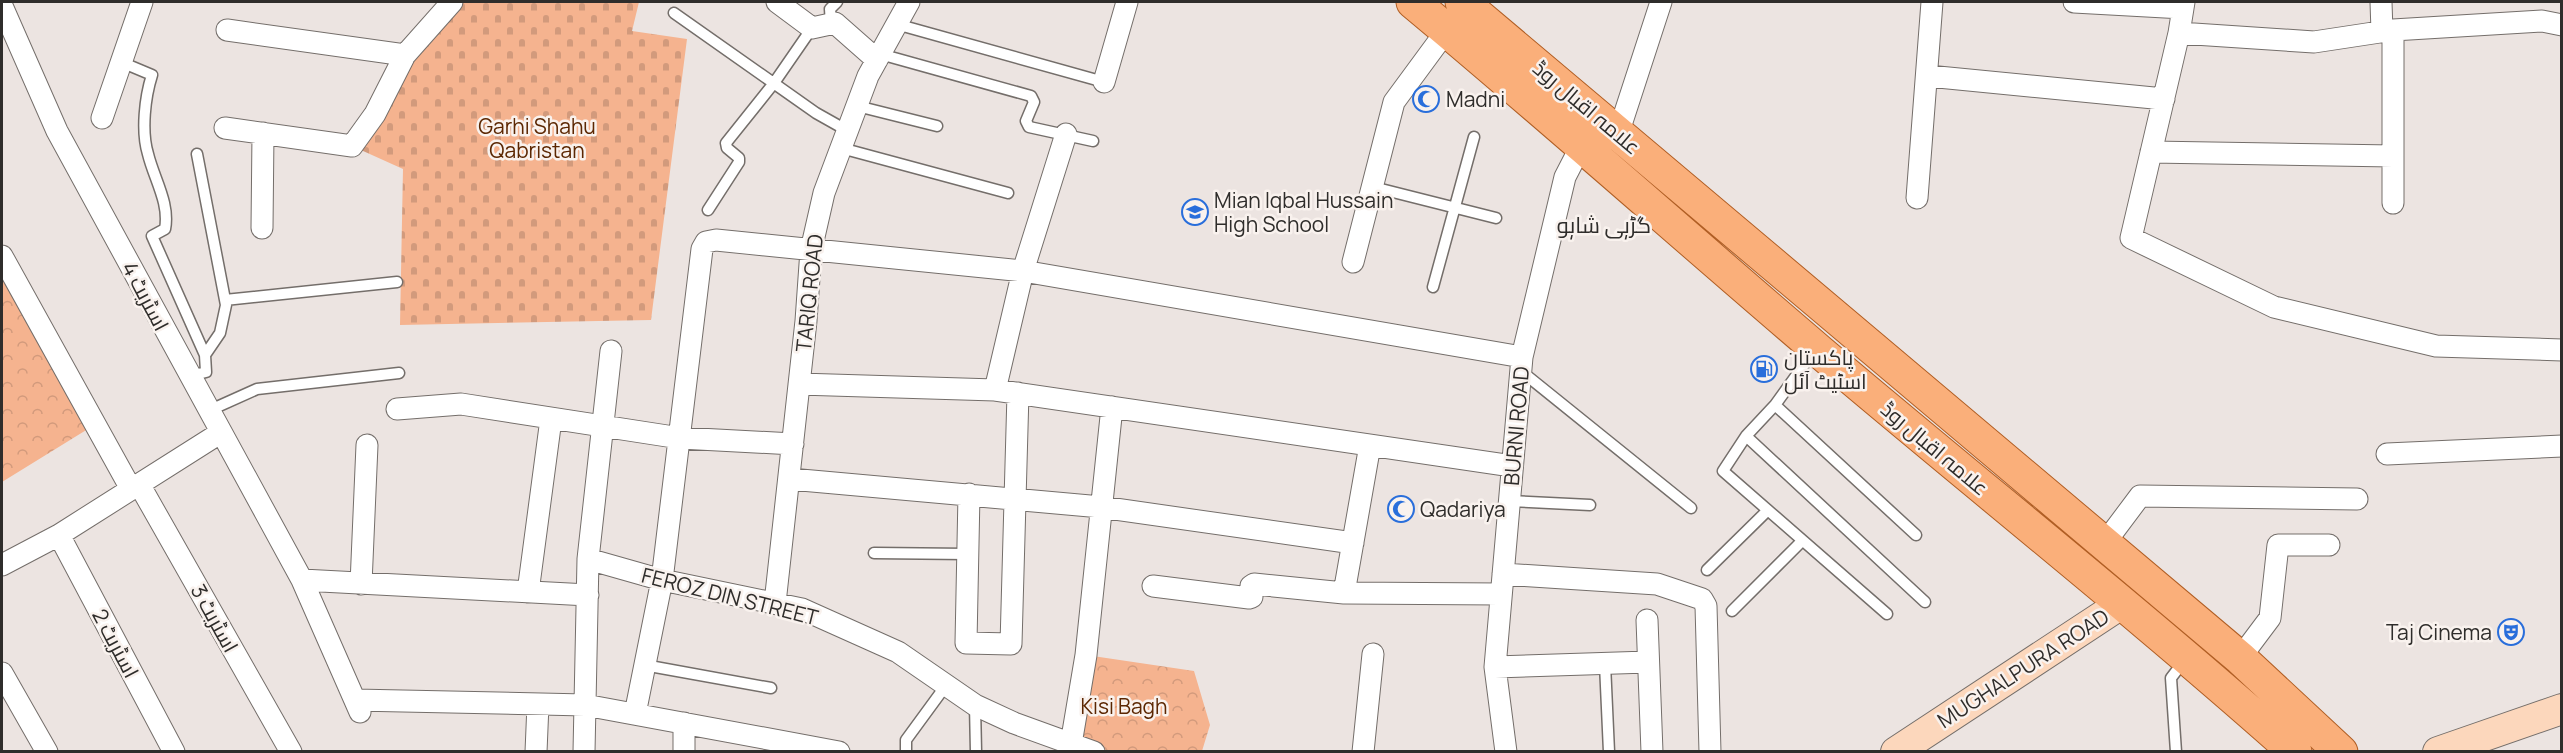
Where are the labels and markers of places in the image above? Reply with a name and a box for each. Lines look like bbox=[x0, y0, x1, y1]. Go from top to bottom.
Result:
mosque icon: Madni bbox=[1411, 84, 1441, 114]
place label: Madni bbox=[1446, 85, 1505, 113]
place label: Mian Iqbal Hussain High School bbox=[1214, 186, 1393, 238]
school or university icon: Mian Iqbal Hussain High School bbox=[1180, 197, 1210, 227]
place label: پاکستان اسٹیٹ آئل bbox=[1784, 343, 1867, 395]
fuel station icon: پاکستان اسٹیٹ آئل bbox=[1749, 354, 1779, 384]
mosque icon: Qadariya bbox=[1386, 494, 1416, 524]
place label: Qadariya bbox=[1420, 495, 1506, 523]
theatre icon: Taj Cinema bbox=[2496, 617, 2526, 647]
place label: Taj Cinema bbox=[2386, 618, 2492, 646]

